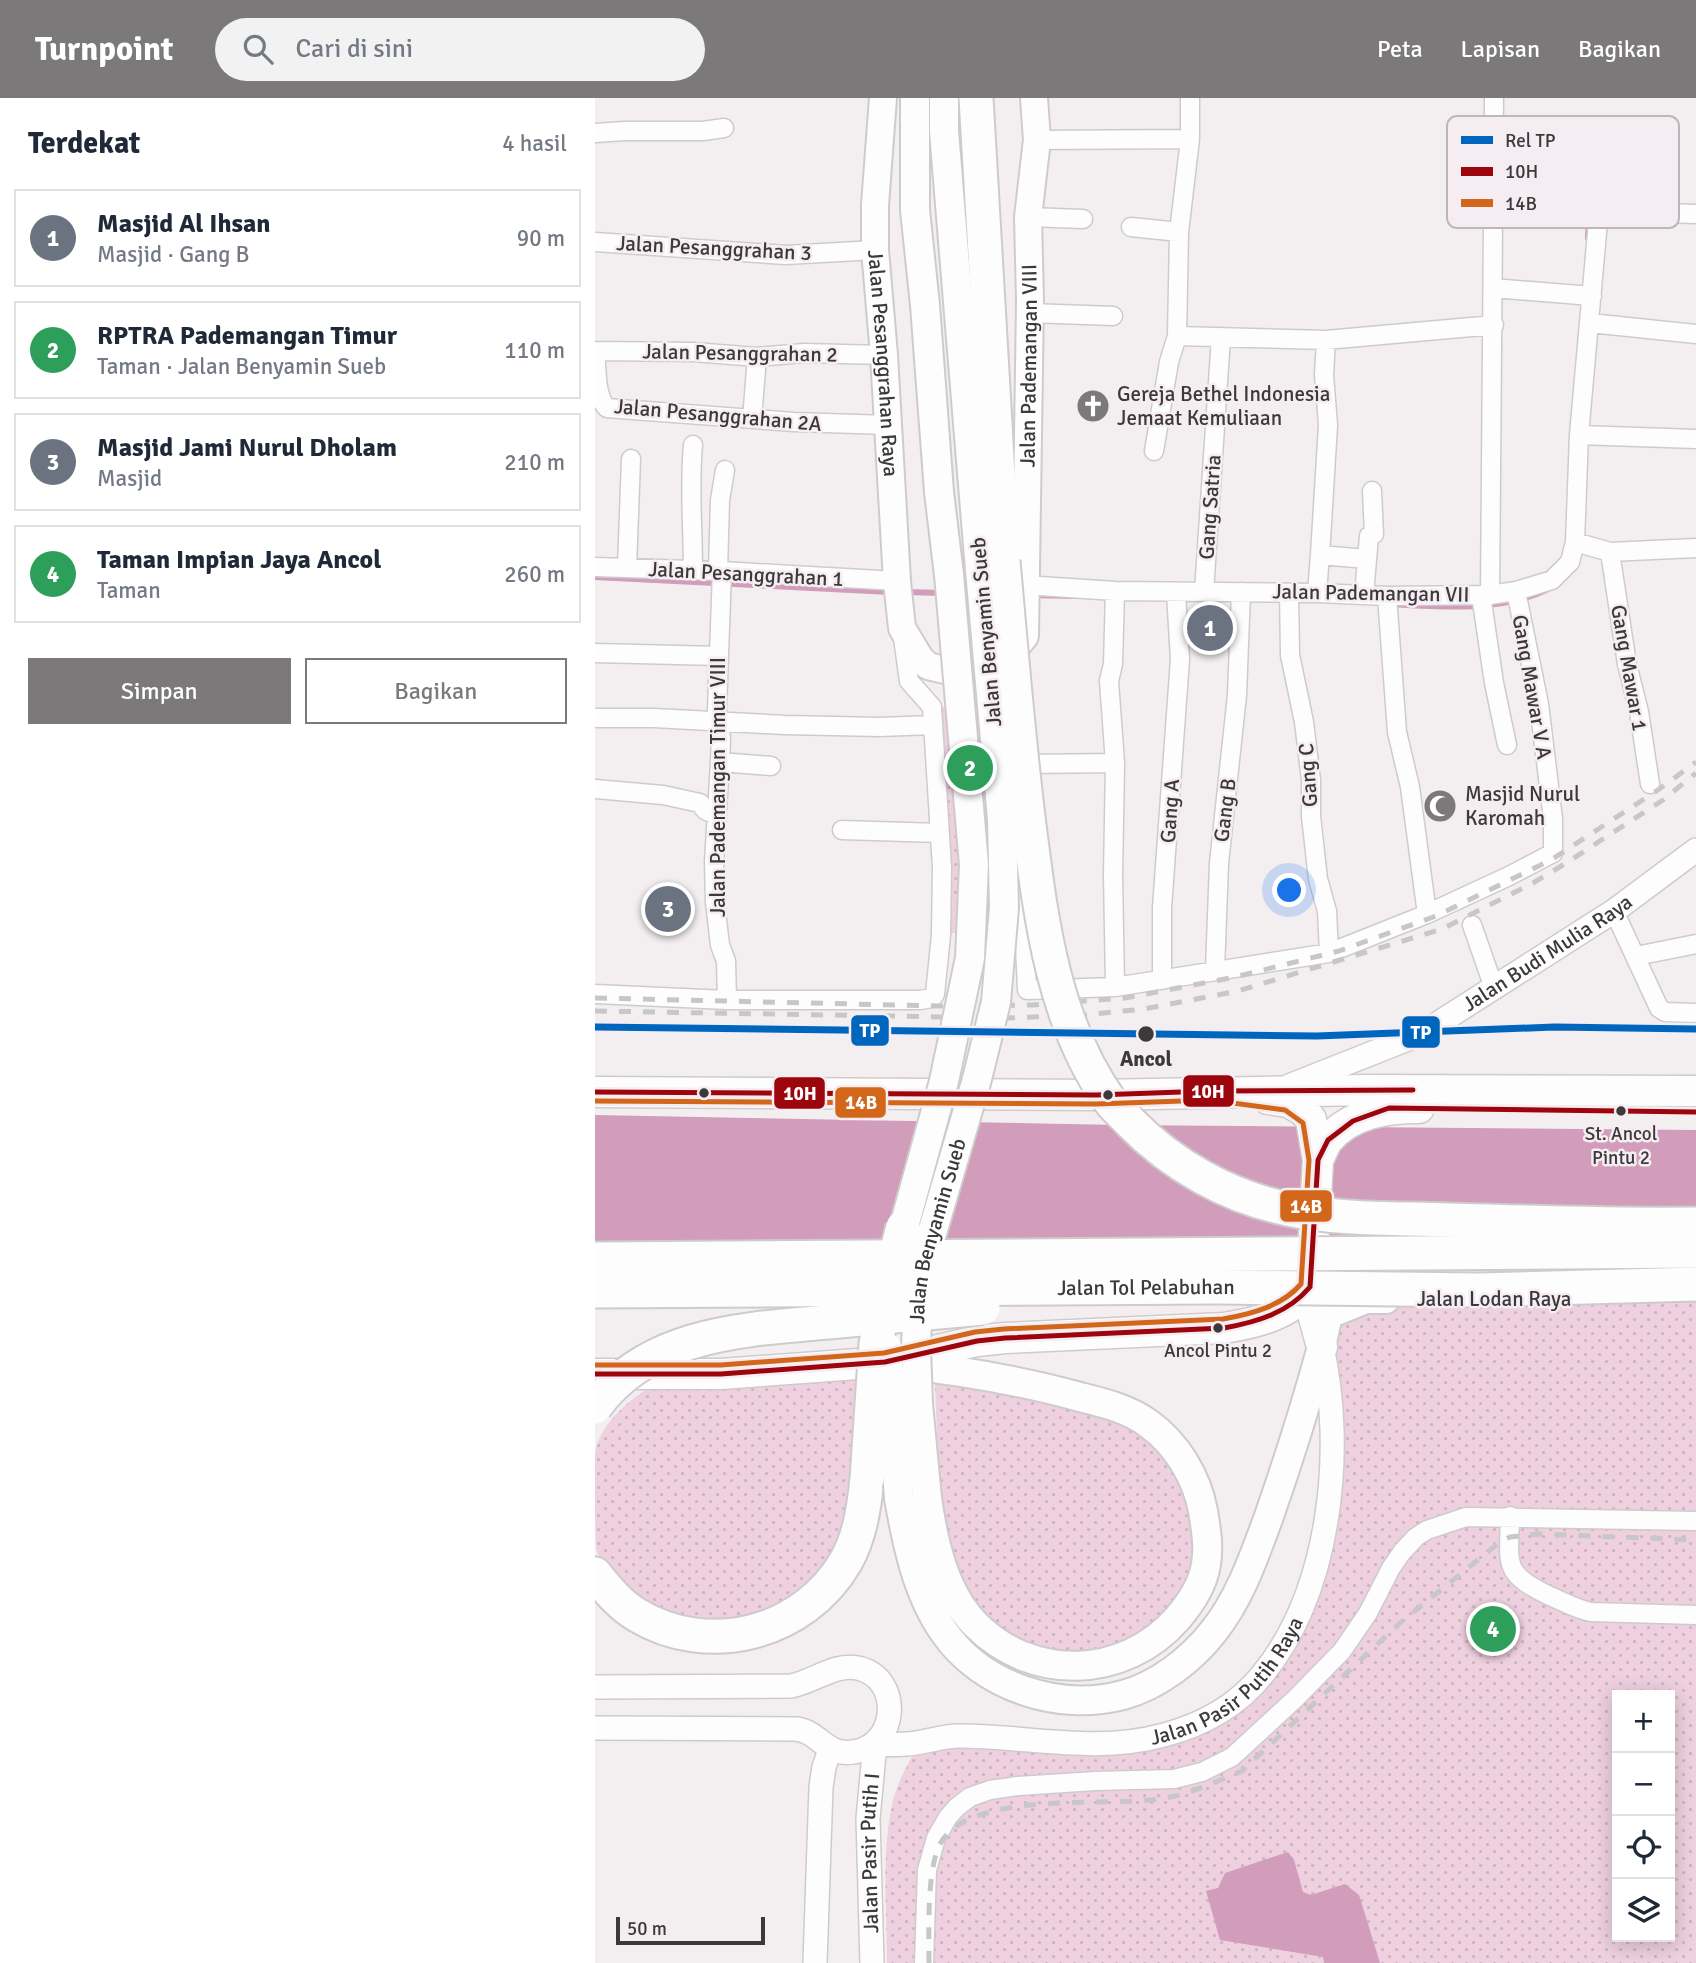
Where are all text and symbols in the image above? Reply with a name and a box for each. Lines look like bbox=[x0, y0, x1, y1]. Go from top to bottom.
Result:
search box bbox=[215, 18, 705, 81]
text: Turnpoint bbox=[35, 29, 173, 70]
icon: search bbox=[239, 30, 277, 68]
text: Cari di sini bbox=[295, 33, 413, 65]
text: Peta bbox=[1377, 34, 1423, 64]
text: Lapisan bbox=[1461, 34, 1540, 64]
text: Bagikan bbox=[1578, 34, 1661, 64]
legend bbox=[1447, 116, 1679, 228]
text: Terdekat bbox=[28, 125, 140, 162]
text: 4 hasil bbox=[502, 129, 567, 158]
text: Rel TP bbox=[1505, 129, 1556, 153]
text: 10H bbox=[1505, 160, 1538, 184]
text: 14B bbox=[1505, 192, 1537, 216]
text: Masjid Al Ihsan bbox=[97, 208, 271, 240]
text: 1 bbox=[47, 224, 59, 253]
text: 90 m bbox=[517, 224, 565, 253]
street label: Jalan Pesanggrahan 3 bbox=[616, 230, 812, 266]
text: Masjid · Gang B bbox=[97, 240, 249, 269]
street label: Jalan Pesanggrahan Raya bbox=[862, 249, 904, 478]
street label: Jalan Pademangan VIII bbox=[1015, 264, 1043, 468]
text: RPTRA Pademangan Timur bbox=[97, 320, 397, 352]
text: 2 bbox=[47, 336, 59, 365]
text: 110 m bbox=[504, 336, 565, 365]
street label: Jalan Pesanggrahan 2 bbox=[642, 338, 838, 368]
text: Taman · Jalan Benyamin Sueb bbox=[97, 352, 386, 381]
place label: Gereja Bethel Indonesia Jemaat Kemuliaan bbox=[1117, 381, 1330, 431]
church icon: Gereja Bethel Indonesia Jemaat Kemuliaan bbox=[1074, 387, 1112, 425]
street label: Jalan Pesanggrahan 2A bbox=[613, 393, 823, 437]
text: Masjid Jami Nurul Dholam bbox=[97, 432, 397, 464]
text: 3 bbox=[47, 448, 59, 477]
text: 210 m bbox=[504, 448, 565, 477]
street label: Gang Satria bbox=[1193, 454, 1227, 560]
text: Masjid bbox=[97, 464, 162, 493]
street label: Jalan Benyamin Sueb bbox=[965, 536, 1007, 728]
text: Taman Impian Jaya Ancol bbox=[97, 544, 381, 576]
street label: Jalan Pesanggrahan 1 bbox=[648, 556, 844, 592]
text: 4 bbox=[47, 560, 59, 589]
text: 260 m bbox=[504, 560, 565, 589]
text: Taman bbox=[97, 576, 161, 605]
street label: Jalan Pademangan VII bbox=[1272, 578, 1470, 608]
pin: 1 bbox=[1187, 602, 1233, 654]
street label: Gang Mawar 1 bbox=[1605, 603, 1653, 733]
street label: Gang Mawar V A bbox=[1507, 613, 1558, 761]
street label: Jalan Pademangan Timur VIII bbox=[705, 657, 731, 917]
button: Simpan bbox=[28, 658, 291, 724]
button: Bagikan bbox=[305, 658, 567, 724]
pin: 2 bbox=[947, 742, 993, 794]
street label: Gang C bbox=[1293, 742, 1323, 808]
street label: Gang B bbox=[1208, 777, 1242, 843]
street label: Gang A bbox=[1155, 778, 1185, 844]
place label: Masjid Nurul Karomah bbox=[1465, 781, 1580, 831]
mosque icon: Masjid Nurul Karomah bbox=[1421, 787, 1459, 825]
your location bbox=[1272, 873, 1306, 907]
pin: 3 bbox=[645, 883, 691, 935]
street label: Jalan Budi Mulia Raya bbox=[1458, 889, 1637, 1017]
line badge: TP bbox=[850, 1014, 890, 1047]
line badge: TP bbox=[1401, 1015, 1441, 1049]
text: TP bbox=[860, 1019, 880, 1043]
text: TP bbox=[1411, 1021, 1431, 1045]
marker: Ancol bbox=[1136, 1024, 1156, 1044]
place label: Ancol bbox=[1120, 1046, 1173, 1072]
line badge: 10H bbox=[1182, 1074, 1235, 1108]
line badge: 10H bbox=[773, 1076, 826, 1110]
text: 10H bbox=[1191, 1080, 1225, 1104]
text: 10H bbox=[783, 1082, 817, 1106]
unlabelled marker bbox=[697, 1086, 711, 1100]
line badge: 14B bbox=[834, 1086, 887, 1119]
unlabelled marker bbox=[1101, 1088, 1115, 1102]
text: 14B bbox=[845, 1091, 877, 1115]
marker: St. Ancol Pintu 2 bbox=[1614, 1104, 1628, 1118]
place label: St. Ancol Pintu 2 bbox=[1585, 1122, 1657, 1170]
street label: Jalan Benyamin Sueb bbox=[904, 1135, 972, 1324]
line badge: 14B bbox=[1279, 1189, 1333, 1223]
text: 14B bbox=[1290, 1195, 1322, 1219]
street label: Jalan Tol Pelabuhan bbox=[1057, 1274, 1235, 1301]
street label: Jalan Lodan Raya bbox=[1417, 1286, 1571, 1312]
marker: Ancol Pintu 2 bbox=[1211, 1321, 1225, 1335]
place label: Ancol Pintu 2 bbox=[1164, 1339, 1272, 1363]
pin: 4 bbox=[1470, 1603, 1516, 1655]
street label: Jalan Pasir Putih Raya bbox=[1148, 1613, 1309, 1751]
map controls bbox=[1612, 1690, 1675, 1942]
button: + bbox=[1612, 1690, 1675, 1753]
button: − bbox=[1612, 1753, 1675, 1816]
street label: Jalan Pasir Putih I bbox=[855, 1772, 885, 1934]
button: locate bbox=[1612, 1816, 1675, 1879]
button: layers bbox=[1612, 1879, 1675, 1942]
scale bar bbox=[616, 1914, 765, 1946]
text: 50 m bbox=[627, 1917, 667, 1941]

